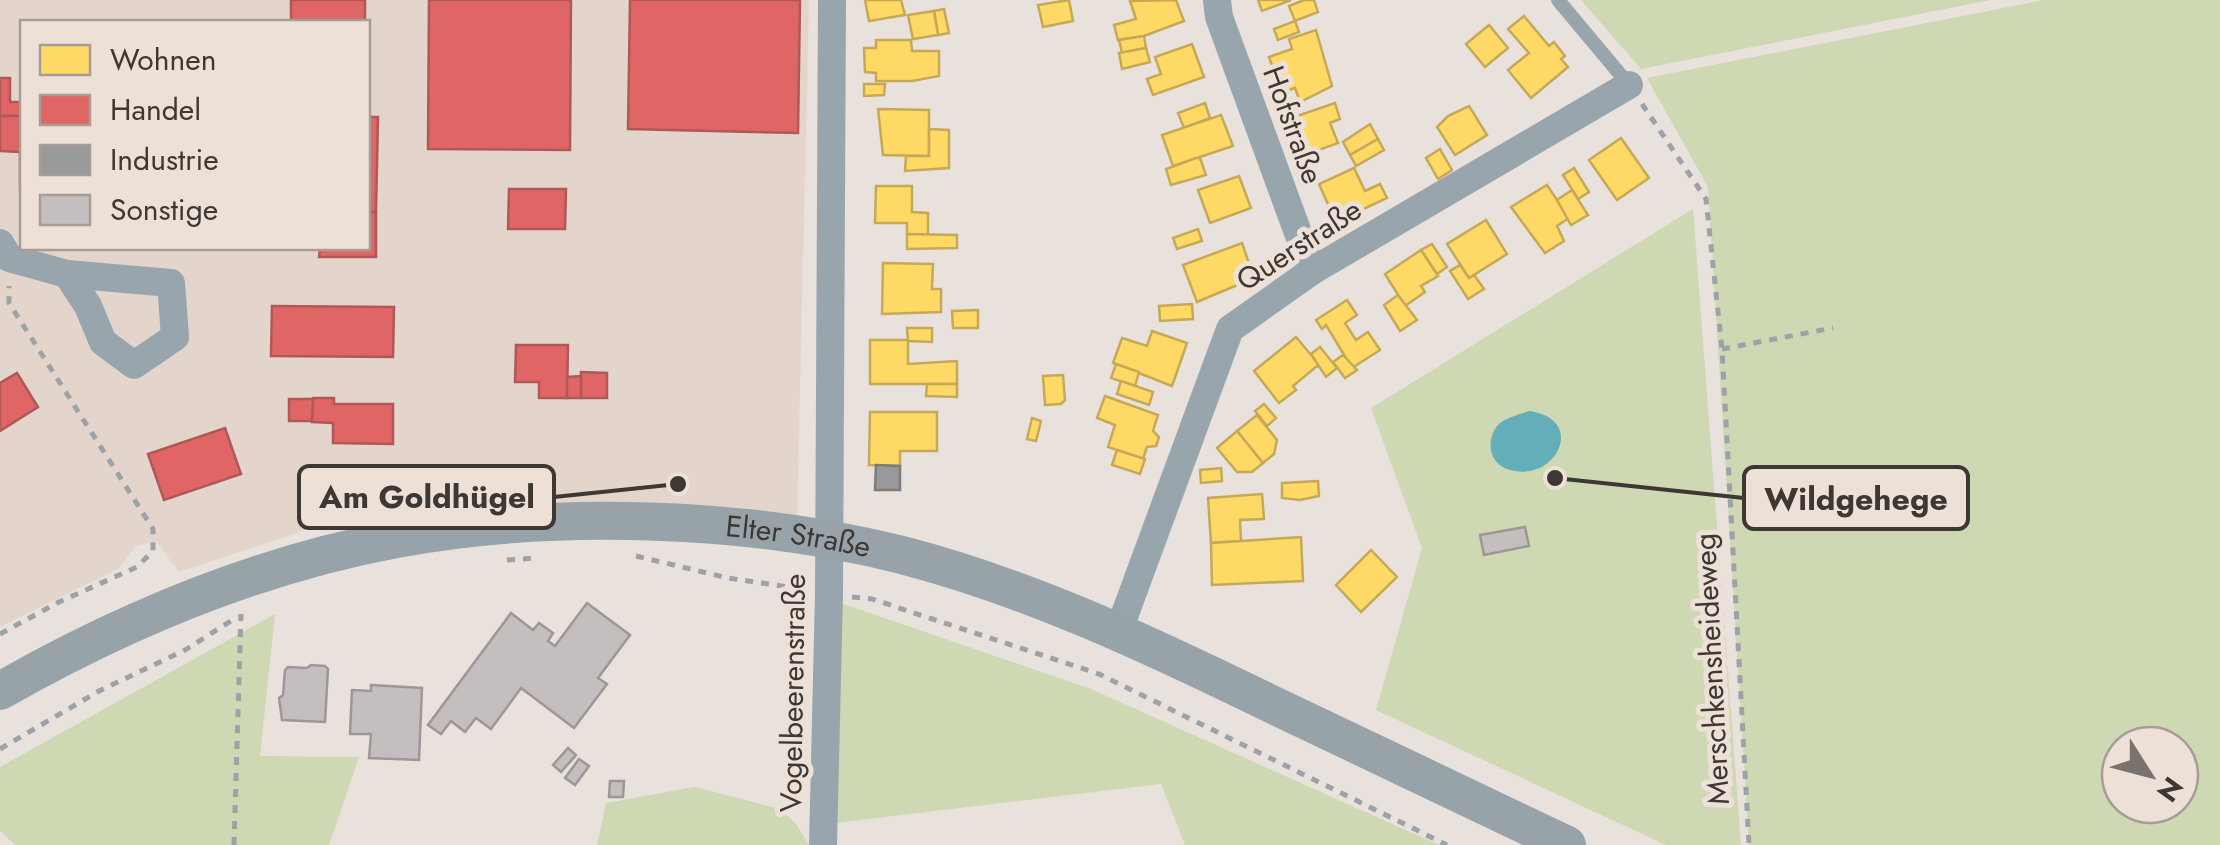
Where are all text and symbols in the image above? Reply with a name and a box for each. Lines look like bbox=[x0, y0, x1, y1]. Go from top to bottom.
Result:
legend bbox=[20, 20, 370, 250]
text: Wohnen bbox=[110, 38, 216, 81]
street label: Hofstraße bbox=[1252, 60, 1335, 190]
text: Handel bbox=[110, 88, 201, 131]
text: Industrie bbox=[110, 138, 219, 181]
text: Sonstige bbox=[110, 188, 218, 231]
street label: Querstraße bbox=[1228, 188, 1370, 301]
callout: Am Goldhügel bbox=[299, 466, 554, 528]
callout: Wildgehege bbox=[1744, 467, 1968, 529]
text: Am Goldhügel bbox=[318, 474, 535, 520]
text: Wildgehege bbox=[1764, 476, 1948, 522]
street label: Elter Straße bbox=[724, 504, 875, 568]
street label: Merschkensheideweg bbox=[1683, 532, 1740, 806]
street label: Vogelbeerenstraße bbox=[769, 573, 816, 813]
north arrow bbox=[2100, 725, 2200, 825]
text: N bbox=[2147, 768, 2193, 810]

